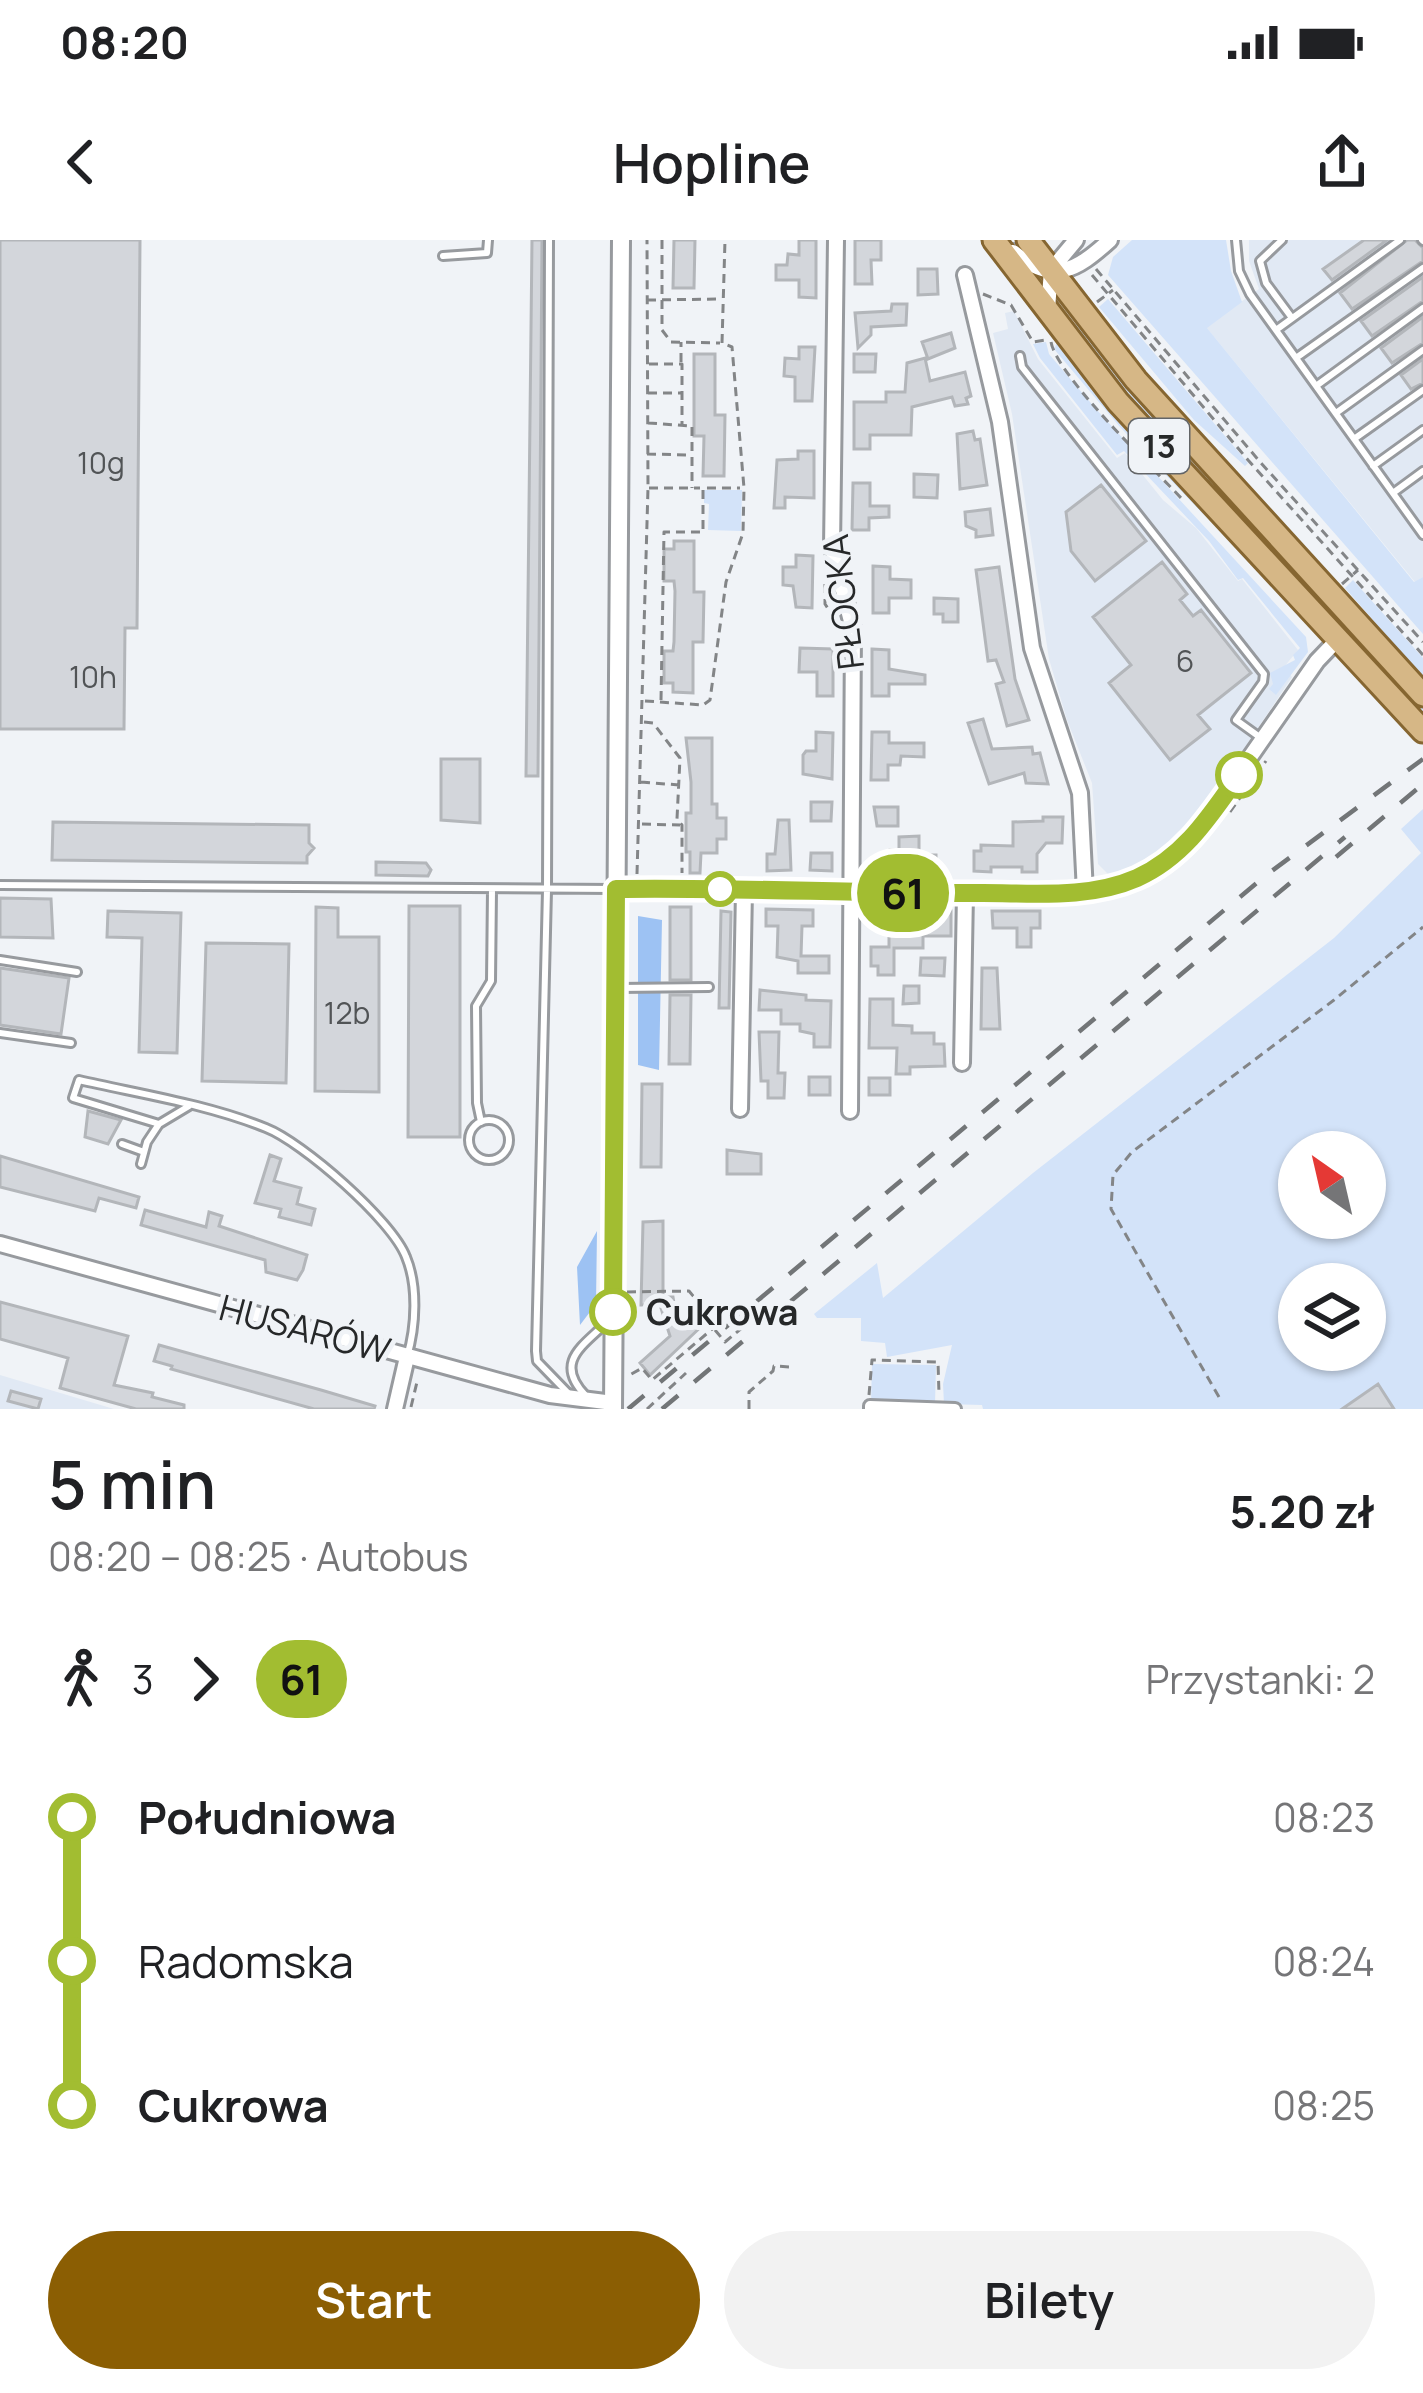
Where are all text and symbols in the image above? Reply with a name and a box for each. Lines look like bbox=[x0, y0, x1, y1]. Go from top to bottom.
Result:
text: 08:20 bbox=[60, 11, 189, 73]
text: Hopline bbox=[613, 125, 810, 199]
icon: back bbox=[48, 129, 114, 195]
icon: share bbox=[1309, 129, 1375, 195]
road number: 13 bbox=[1129, 419, 1189, 473]
house number: 10g bbox=[77, 442, 125, 483]
street label: PŁOCKA bbox=[810, 532, 875, 672]
house number: 6 bbox=[1176, 640, 1194, 681]
house number: 10h bbox=[69, 656, 117, 697]
unlabelled marker bbox=[1217, 753, 1261, 797]
line badge: 61 bbox=[849, 854, 957, 932]
text: 61 bbox=[881, 864, 925, 922]
unlabelled marker bbox=[704, 873, 736, 905]
house number: 12b bbox=[324, 992, 370, 1033]
north arrow bbox=[1278, 1131, 1386, 1239]
map controls bbox=[1278, 1131, 1386, 1371]
button: layers bbox=[1278, 1263, 1386, 1371]
street label: HUSARÓW bbox=[214, 1282, 396, 1375]
place label: Cukrowa bbox=[646, 1287, 799, 1336]
marker: Cukrowa bbox=[591, 1290, 635, 1334]
text: 5 min bbox=[48, 1439, 216, 1529]
text: 5.20 zł bbox=[1229, 1480, 1375, 1542]
text: 08:20 – 08:25 · Autobus bbox=[48, 1529, 469, 1583]
icon: walk bbox=[48, 1646, 114, 1712]
icon: forward bbox=[172, 1646, 238, 1712]
text: 61 bbox=[280, 1650, 323, 1708]
text: 3 bbox=[132, 1652, 154, 1706]
text: Przystanki: 2 bbox=[1146, 1652, 1375, 1706]
text: Południowa bbox=[138, 1786, 396, 1848]
text: 08:23 bbox=[1273, 1790, 1375, 1844]
text: Radomska bbox=[138, 1930, 354, 1992]
text: 08:24 bbox=[1272, 1934, 1375, 1988]
text: Cukrowa bbox=[138, 2074, 329, 2136]
text: 08:25 bbox=[1272, 2078, 1375, 2132]
button: Start bbox=[48, 2231, 700, 2369]
button: Bilety bbox=[724, 2231, 1375, 2369]

